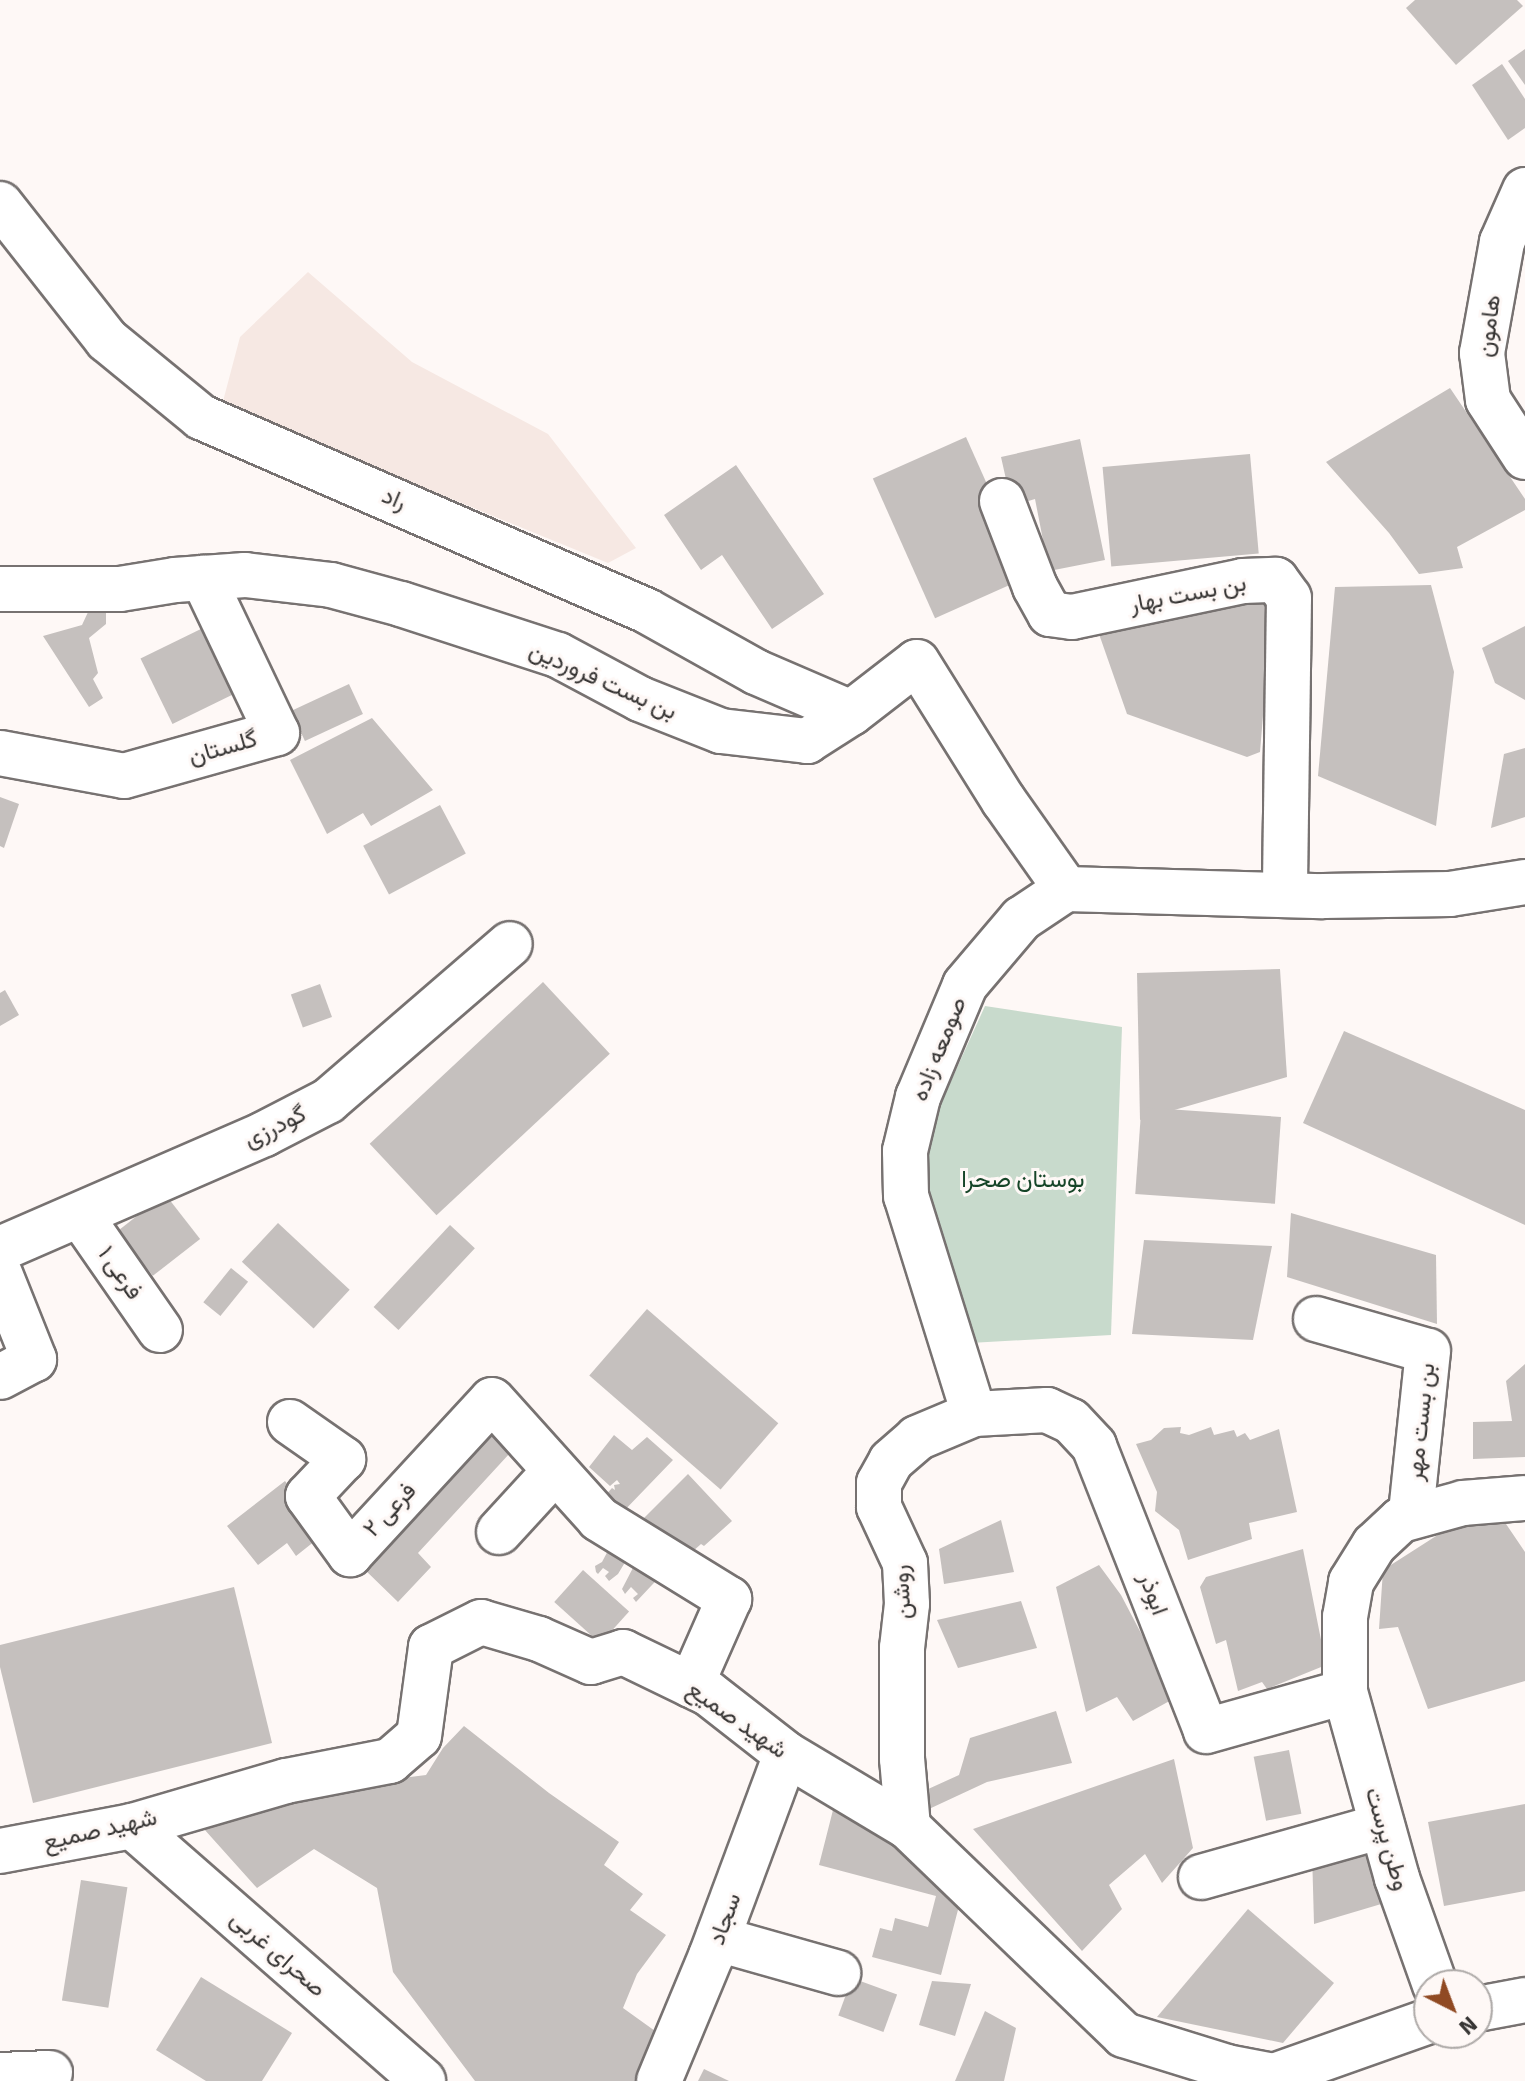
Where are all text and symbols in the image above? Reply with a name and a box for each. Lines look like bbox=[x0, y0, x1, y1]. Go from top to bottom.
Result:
street label: هامون bbox=[1471, 293, 1507, 359]
street label: راد bbox=[378, 481, 410, 517]
street label: بن بست بهار bbox=[1127, 569, 1249, 619]
street label: بن بست فروردین bbox=[525, 636, 681, 726]
street label: گلستان bbox=[185, 724, 261, 772]
street label: صومعه زاده bbox=[905, 993, 973, 1105]
street label: گودرزی bbox=[239, 1100, 311, 1154]
park label: بوستان صحرا bbox=[961, 1166, 1085, 1194]
street label: فرعی ۱ bbox=[91, 1241, 149, 1305]
street label: بن بست مهر bbox=[1400, 1362, 1442, 1482]
street label: فرعی ۲ bbox=[358, 1477, 422, 1543]
street label: روشن bbox=[886, 1564, 918, 1620]
street label: ابوذر bbox=[1132, 1569, 1174, 1619]
street label: شهید صمیع bbox=[681, 1675, 793, 1765]
street label: وطن پرست bbox=[1359, 1784, 1415, 1894]
street label: شهید صمیع bbox=[40, 1803, 160, 1857]
street label: سجاد bbox=[702, 1889, 748, 1949]
street label: صحرای غربی bbox=[224, 1904, 332, 2004]
north arrow bbox=[1413, 1969, 1493, 2049]
text: N bbox=[1453, 2011, 1483, 2041]

